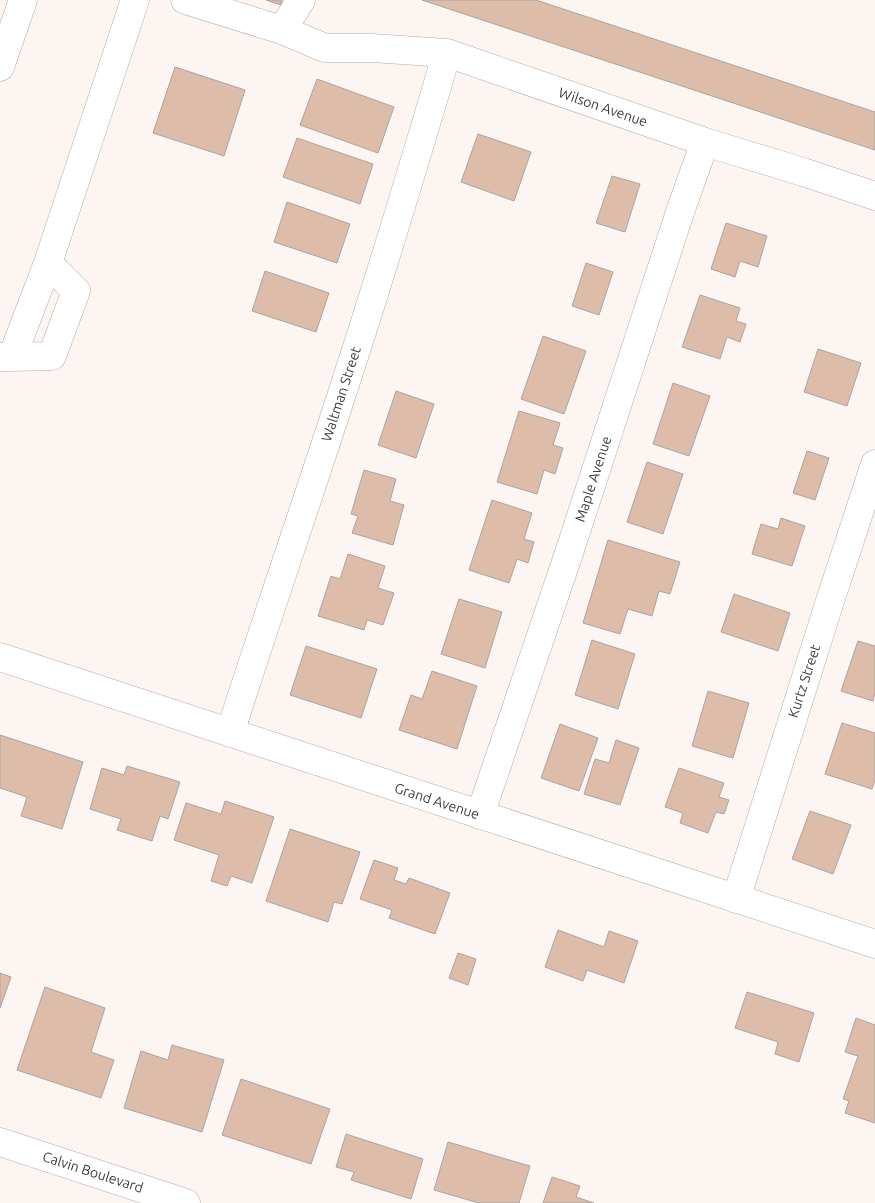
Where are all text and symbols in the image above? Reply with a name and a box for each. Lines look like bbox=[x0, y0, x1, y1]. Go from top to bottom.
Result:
street label: Wilson Avenue bbox=[556, 84, 650, 130]
street label: Waltman Street bbox=[318, 344, 364, 443]
street label: Maple Avenue bbox=[572, 434, 614, 524]
street label: Kurtz Street bbox=[785, 642, 824, 720]
street label: Grand Avenue bbox=[393, 780, 481, 822]
street label: Calvin Boulevard bbox=[41, 1148, 145, 1196]

